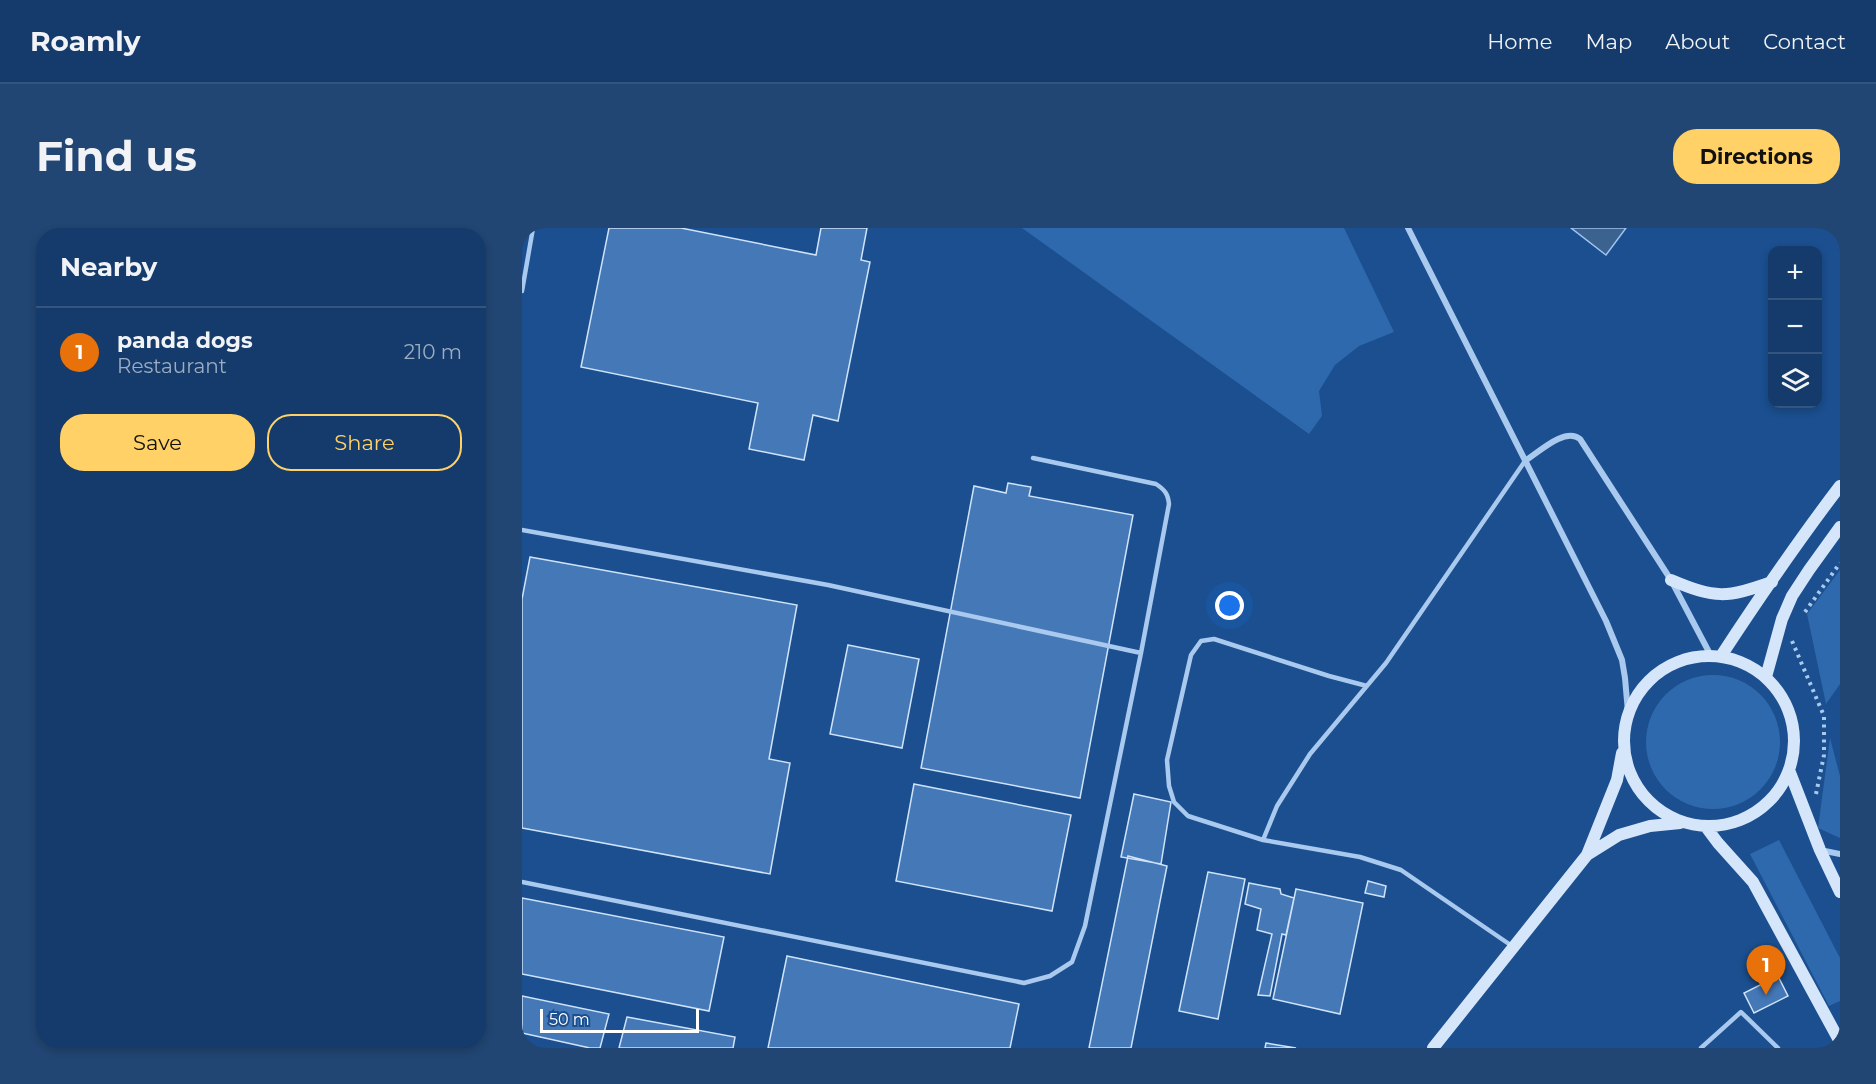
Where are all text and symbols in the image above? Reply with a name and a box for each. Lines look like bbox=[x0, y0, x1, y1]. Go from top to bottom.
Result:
text: Roamly bbox=[30, 24, 140, 58]
text: Home bbox=[1487, 29, 1552, 54]
text: Map bbox=[1585, 29, 1632, 54]
text: About bbox=[1665, 29, 1730, 54]
text: Contact bbox=[1763, 29, 1846, 54]
button: Directions bbox=[1673, 129, 1840, 184]
text: Find us bbox=[36, 130, 197, 182]
map controls bbox=[1768, 246, 1822, 408]
button: + bbox=[1768, 246, 1822, 300]
text: Nearby bbox=[60, 251, 157, 283]
button: − bbox=[1768, 300, 1822, 354]
text: panda dogs bbox=[117, 327, 253, 354]
text: 1 bbox=[76, 340, 83, 364]
text: 210 m bbox=[404, 340, 462, 364]
text: Restaurant bbox=[117, 354, 227, 378]
button: layers bbox=[1768, 354, 1822, 408]
button: Save bbox=[60, 414, 255, 471]
button: Share bbox=[267, 414, 462, 471]
your location bbox=[1215, 591, 1244, 620]
pin: 1 bbox=[1746, 946, 1786, 995]
scale bar bbox=[540, 1006, 699, 1034]
text: 50 m bbox=[549, 1010, 590, 1029]

